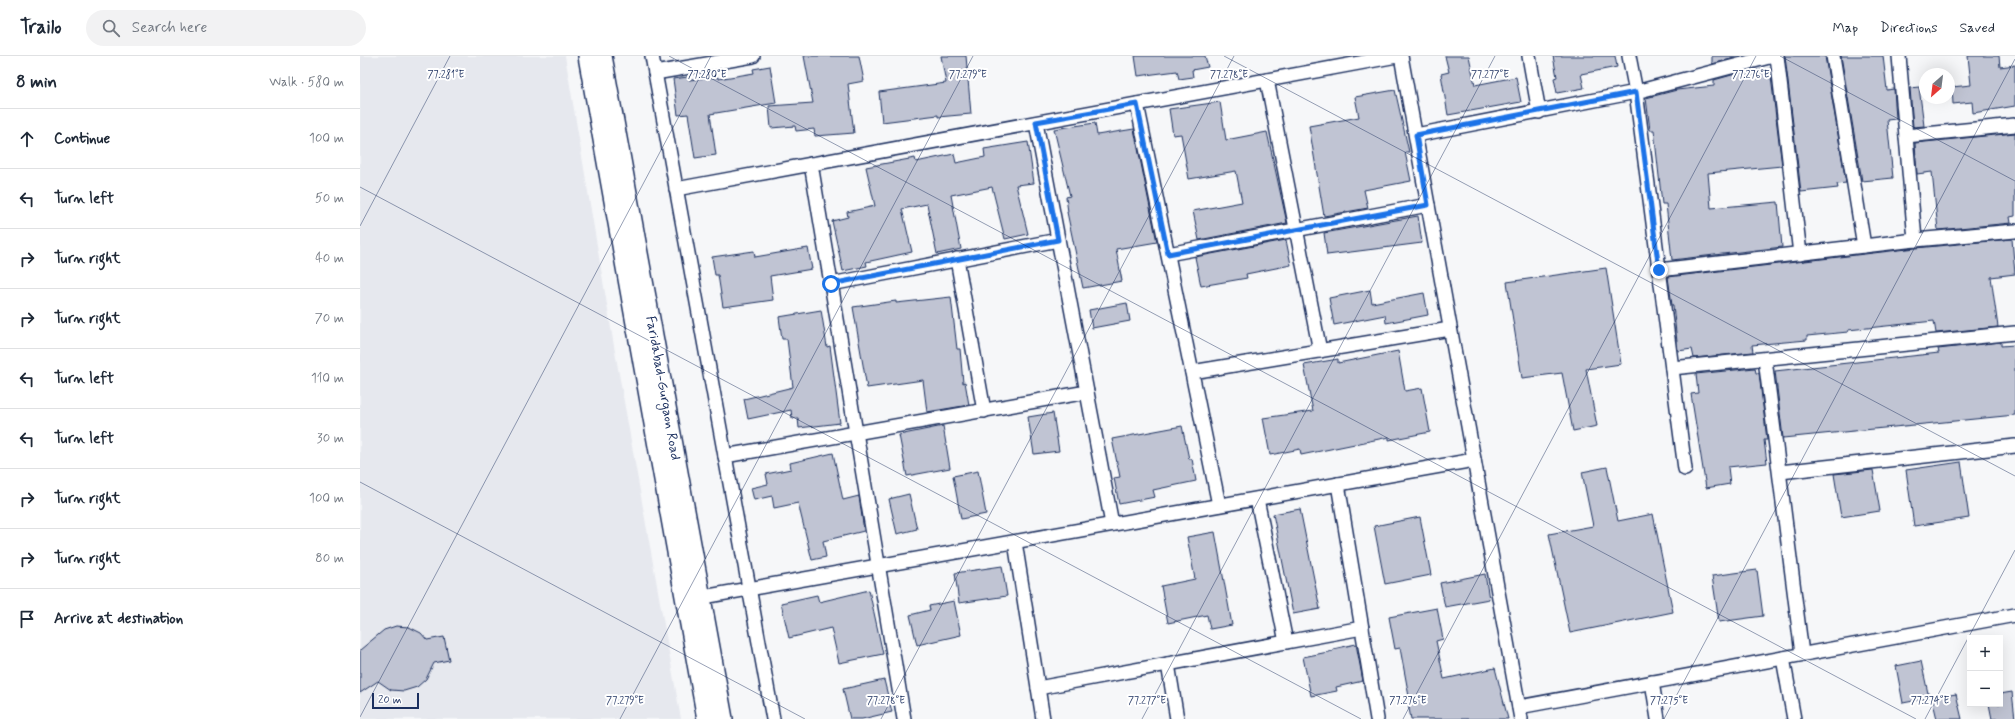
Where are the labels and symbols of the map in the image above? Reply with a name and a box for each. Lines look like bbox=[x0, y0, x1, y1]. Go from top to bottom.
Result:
text: 77.281°E bbox=[428, 68, 465, 82]
text: 77.280°E bbox=[687, 68, 727, 82]
text: 77.279°E bbox=[949, 68, 987, 82]
text: 77.278°E bbox=[1210, 68, 1248, 82]
text: 77.277°E bbox=[1471, 68, 1509, 82]
text: 77.276°E bbox=[1732, 68, 1770, 82]
north arrow bbox=[1919, 68, 1955, 104]
route end bbox=[1650, 261, 1668, 279]
route start bbox=[822, 275, 840, 293]
street label: Faridabad-Gurgaon Road bbox=[640, 314, 685, 462]
scale bar bbox=[372, 691, 419, 710]
text: 77.279°E bbox=[606, 694, 644, 708]
text: 77.278°E bbox=[867, 694, 905, 708]
text: 77.277°E bbox=[1128, 694, 1166, 708]
text: 77.276°E bbox=[1389, 694, 1427, 708]
text: 77.275°E bbox=[1650, 694, 1688, 708]
text: 77.274°E bbox=[1911, 694, 1949, 708]

